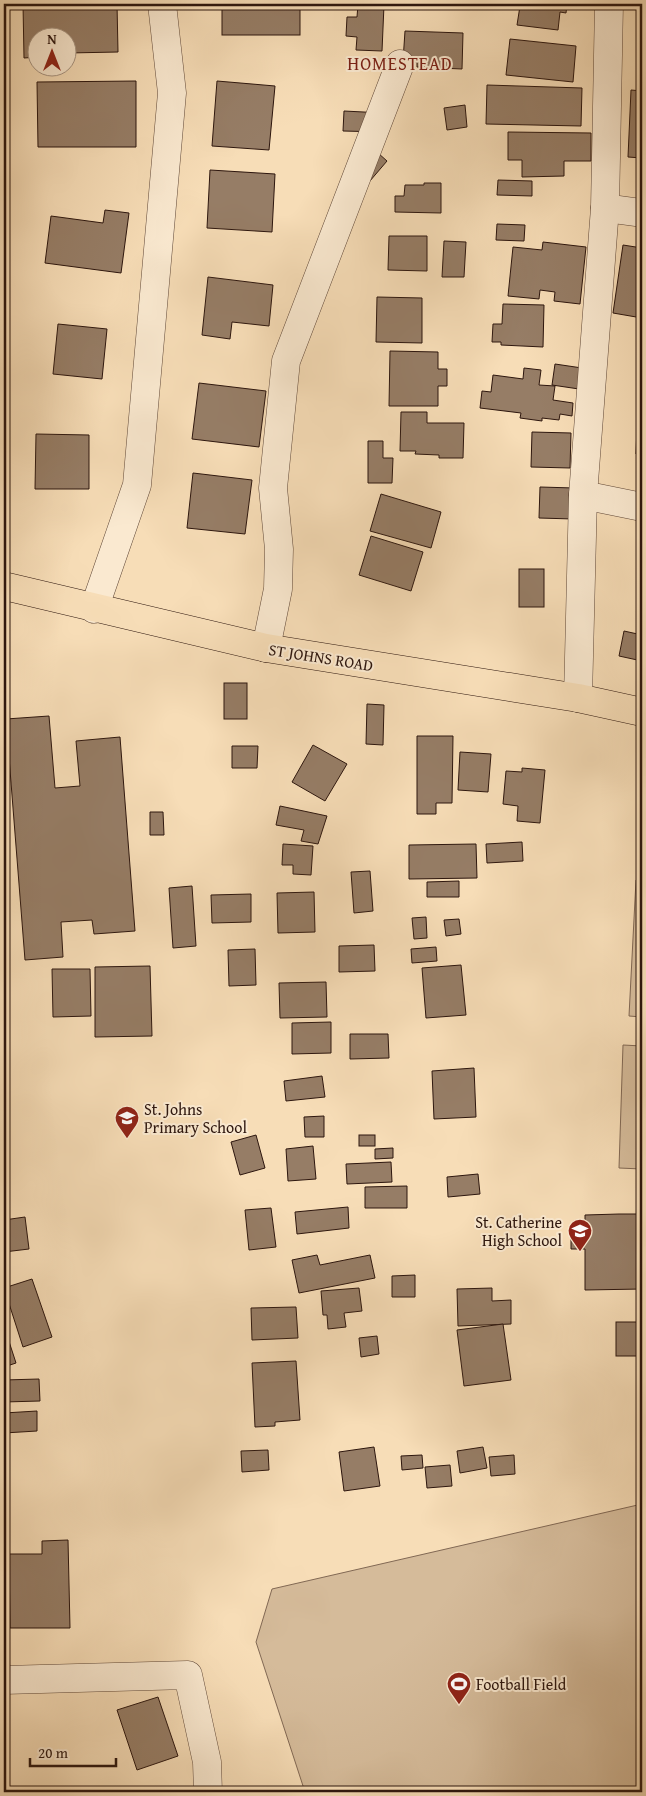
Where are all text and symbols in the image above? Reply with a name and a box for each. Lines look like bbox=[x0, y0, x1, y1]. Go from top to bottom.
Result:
north arrow bbox=[28, 28, 78, 78]
text: N bbox=[47, 29, 57, 49]
district label: HOMESTEAD bbox=[347, 50, 453, 77]
street label: ST JOHNS ROAD bbox=[267, 637, 375, 677]
place label: St. Johns Primary School bbox=[144, 1097, 247, 1139]
school or university icon: St. Johns Primary School bbox=[114, 1105, 140, 1139]
place label: St. Catherine High School bbox=[475, 1210, 563, 1252]
school or university icon: St. Catherine High School bbox=[567, 1218, 593, 1252]
sports icon: Football Field bbox=[446, 1671, 472, 1705]
place label: Football Field bbox=[476, 1672, 567, 1696]
scale bar bbox=[30, 1736, 116, 1768]
text: 20 m bbox=[38, 1742, 69, 1763]

